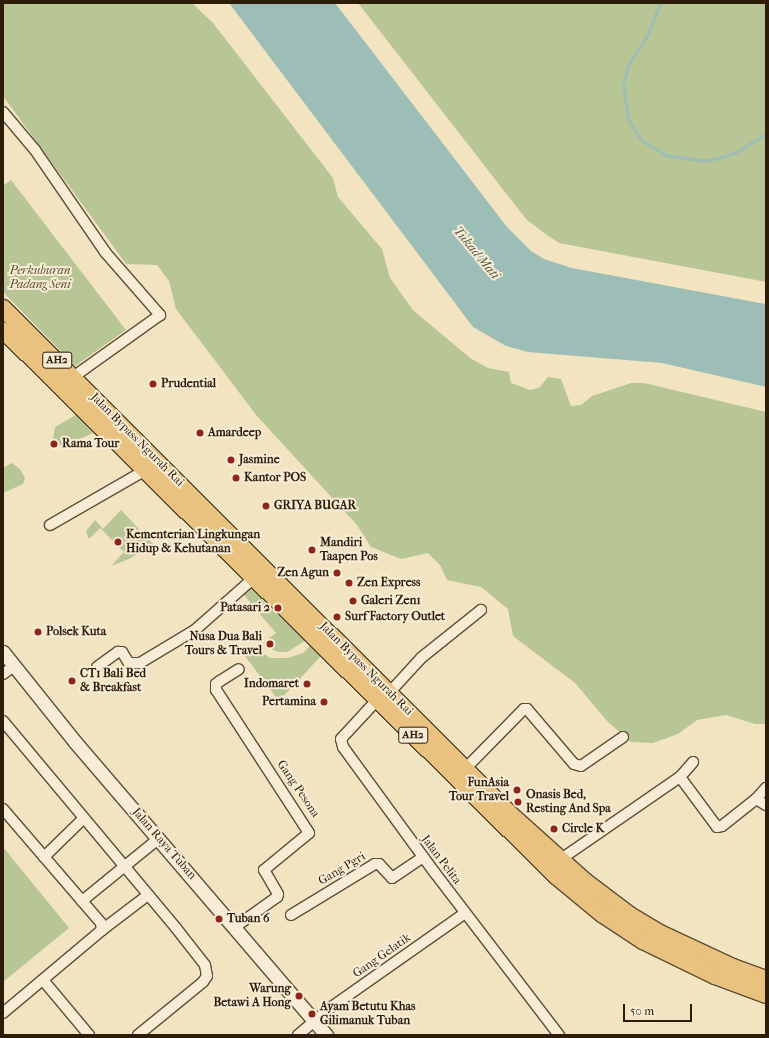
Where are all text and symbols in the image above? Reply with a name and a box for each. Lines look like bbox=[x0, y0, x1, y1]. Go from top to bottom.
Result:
water label: Tukad Mati bbox=[449, 223, 503, 283]
park label: Perkuburan Padang Seni bbox=[9, 264, 71, 292]
road number: AH2 bbox=[42, 351, 72, 369]
place label: Prudential bbox=[161, 377, 216, 391]
marker: Prudential bbox=[148, 379, 158, 389]
street label: Jalan Bypass Ngurah Rai bbox=[87, 390, 187, 490]
place label: Amardeep bbox=[208, 426, 261, 440]
marker: Amardeep bbox=[195, 428, 205, 438]
place label: Rama Tour bbox=[62, 437, 119, 451]
marker: Rama Tour bbox=[49, 439, 59, 449]
place label: Jasmine bbox=[239, 453, 280, 467]
marker: Jasmine bbox=[226, 455, 236, 465]
place label: Kantor POS bbox=[244, 471, 306, 485]
marker: Kantor POS bbox=[231, 473, 241, 483]
place label: GRIYA BUGAR bbox=[274, 499, 356, 513]
marker: GRIYA BUGAR bbox=[261, 501, 271, 511]
place label: Kementerian Lingkungan Hidup & Kehutanan bbox=[126, 528, 260, 556]
place label: Mandiri Taapen Pos bbox=[320, 536, 378, 564]
marker: Kementerian Lingkungan Hidup & Kehutanan bbox=[113, 537, 123, 547]
marker: Mandiri Taapen Pos bbox=[307, 545, 317, 555]
place label: Zen Agun bbox=[277, 566, 329, 580]
marker: Zen Agun bbox=[332, 568, 342, 578]
place label: Zen Express bbox=[357, 576, 420, 590]
marker: Zen Express bbox=[344, 578, 354, 588]
place label: Galeri Zen1 bbox=[361, 594, 421, 608]
marker: Galeri Zen1 bbox=[348, 596, 358, 606]
place label: Patasari 2 bbox=[220, 601, 270, 615]
marker: Patasari 2 bbox=[273, 603, 283, 613]
place label: Surf Factory Outlet bbox=[345, 610, 445, 624]
marker: Surf Factory Outlet bbox=[332, 612, 342, 622]
street label: Jalan Bypass Ngurah Rai bbox=[316, 619, 416, 719]
place label: Polsek Kuta bbox=[46, 625, 106, 639]
marker: Polsek Kuta bbox=[33, 627, 43, 637]
place label: Nusa Dua Bali Tours & Travel bbox=[185, 630, 262, 658]
marker: Nusa Dua Bali Tours & Travel bbox=[265, 639, 275, 649]
place label: CT1 Bali Bed & Breakfast bbox=[80, 667, 146, 695]
marker: CT1 Bali Bed & Breakfast bbox=[67, 676, 77, 686]
place label: Indomaret bbox=[244, 677, 299, 691]
marker: Indomaret bbox=[302, 679, 312, 689]
place label: Pertamina bbox=[262, 695, 316, 709]
marker: Pertamina bbox=[319, 697, 329, 707]
road number: AH2 bbox=[398, 726, 428, 744]
street label: Gang Pesona bbox=[274, 758, 322, 820]
place label: FunAsia Tour Travel bbox=[449, 776, 509, 804]
marker: FunAsia Tour Travel bbox=[512, 785, 522, 795]
place label: Onasis Bed, Resting And Spa bbox=[526, 788, 611, 816]
marker: Onasis Bed, Resting And Spa bbox=[513, 797, 523, 807]
street label: Jalan Raya Tuban bbox=[129, 805, 199, 883]
place label: Circle K bbox=[562, 822, 604, 836]
marker: Circle K bbox=[549, 824, 559, 834]
street label: Jalan Pelita bbox=[418, 833, 464, 887]
street label: Gang Pgri bbox=[316, 849, 368, 889]
place label: Tuban 6 bbox=[227, 912, 269, 926]
marker: Tuban 6 bbox=[214, 914, 224, 924]
street label: Gang Gelatik bbox=[350, 931, 414, 981]
place label: Warung Betawi A Hong bbox=[214, 982, 291, 1010]
marker: Warung Betawi A Hong bbox=[294, 991, 304, 1001]
scale bar bbox=[625, 996, 694, 1022]
place label: Ayam Betutu Khas Gilimanuk Tuban bbox=[320, 1000, 415, 1028]
text: 50 m bbox=[630, 1004, 654, 1018]
marker: Ayam Betutu Khas Gilimanuk Tuban bbox=[307, 1009, 317, 1019]

